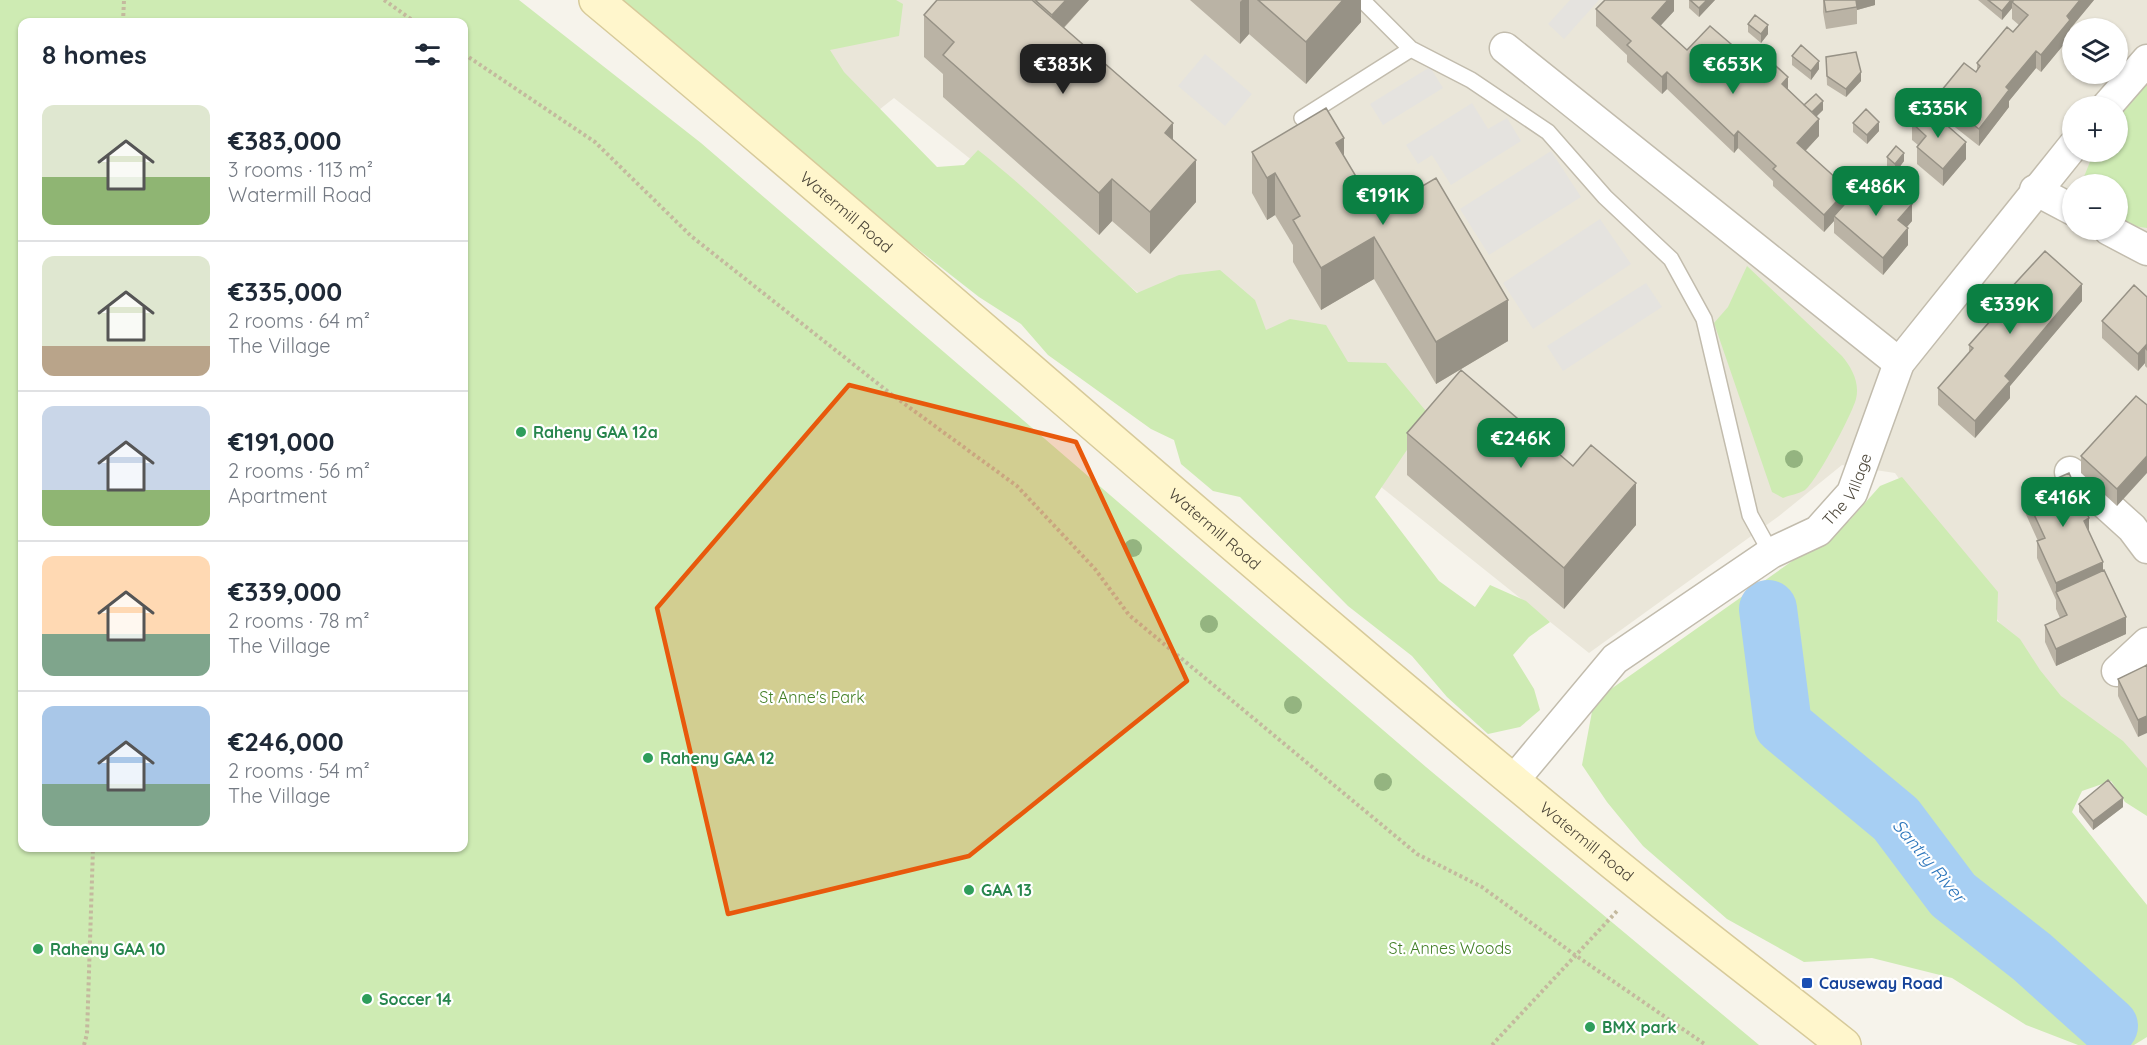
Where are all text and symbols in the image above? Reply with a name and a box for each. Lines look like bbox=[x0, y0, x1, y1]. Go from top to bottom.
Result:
map controls bbox=[2062, 18, 2128, 240]
button: layers bbox=[2062, 18, 2128, 84]
text: 8 homes bbox=[42, 38, 147, 71]
icon: filters bbox=[411, 38, 444, 71]
pin: €383K bbox=[1021, 44, 1105, 95]
pin: €653K bbox=[1691, 44, 1775, 95]
text: €383K bbox=[1034, 51, 1092, 76]
text: €653K bbox=[1704, 51, 1762, 76]
pin: €335K bbox=[1896, 88, 1980, 139]
text: €335K bbox=[1909, 95, 1967, 120]
button: + bbox=[2062, 96, 2128, 162]
text: €383,000 bbox=[228, 124, 342, 157]
icon: home bbox=[90, 129, 162, 201]
text: 3 rooms · 113 m² bbox=[228, 157, 373, 182]
pin: €486K bbox=[1834, 166, 1918, 217]
street label: Watermill Road bbox=[796, 167, 897, 257]
text: €486K bbox=[1846, 173, 1906, 198]
button: − bbox=[2062, 174, 2128, 240]
pin: €191K bbox=[1341, 175, 1425, 226]
text: Watermill Road bbox=[228, 182, 372, 207]
text: €191K bbox=[1357, 182, 1409, 207]
text: €335,000 bbox=[228, 275, 342, 308]
icon: home bbox=[90, 280, 162, 352]
pin: €339K bbox=[1968, 284, 2052, 335]
text: €339K bbox=[1981, 291, 2039, 316]
text: 2 rooms · 64 m² bbox=[228, 308, 370, 333]
text: The Village bbox=[228, 333, 330, 358]
pin: €246K bbox=[1479, 418, 1563, 469]
place label: Raheny GAA 12a bbox=[533, 422, 658, 442]
text: €191,000 bbox=[228, 425, 334, 458]
marker: Raheny GAA 12a bbox=[514, 425, 528, 439]
text: €246K bbox=[1491, 425, 1551, 450]
icon: home bbox=[90, 430, 162, 502]
street label: The Village bbox=[1818, 450, 1876, 530]
text: 2 rooms · 56 m² bbox=[228, 458, 370, 483]
pin: €416K bbox=[2021, 477, 2105, 528]
text: Apartment bbox=[228, 483, 328, 508]
street label: Watermill Road bbox=[1165, 484, 1265, 574]
text: €416K bbox=[2035, 484, 2091, 509]
text: €339,000 bbox=[228, 575, 342, 608]
icon: home bbox=[90, 580, 162, 652]
text: 2 rooms · 78 m² bbox=[228, 608, 370, 633]
text: The Village bbox=[228, 633, 330, 658]
park label: St Anne's Park bbox=[759, 687, 865, 707]
text: €246,000 bbox=[228, 725, 344, 758]
icon: home bbox=[90, 730, 162, 802]
place label: Raheny GAA 12 bbox=[660, 748, 775, 768]
marker: Raheny GAA 12 bbox=[641, 751, 655, 765]
text: 2 rooms · 54 m² bbox=[228, 758, 370, 783]
text: The Village bbox=[228, 783, 330, 808]
street label: Watermill Road bbox=[1536, 797, 1638, 886]
water label: Santry River bbox=[1888, 814, 1972, 909]
place label: GAA 13 bbox=[981, 880, 1032, 900]
marker: GAA 13 bbox=[962, 883, 976, 897]
park label: St. Annes Woods bbox=[1388, 938, 1512, 958]
place label: Raheny GAA 10 bbox=[50, 939, 166, 959]
marker: Raheny GAA 10 bbox=[31, 942, 45, 956]
place label: Causeway Road bbox=[1819, 973, 1943, 993]
marker: Causeway Road bbox=[1800, 976, 1814, 990]
place label: Soccer 14 bbox=[379, 989, 452, 1009]
marker: Soccer 14 bbox=[360, 992, 374, 1006]
place label: BMX park bbox=[1602, 1017, 1677, 1037]
marker: BMX park bbox=[1583, 1020, 1597, 1034]

